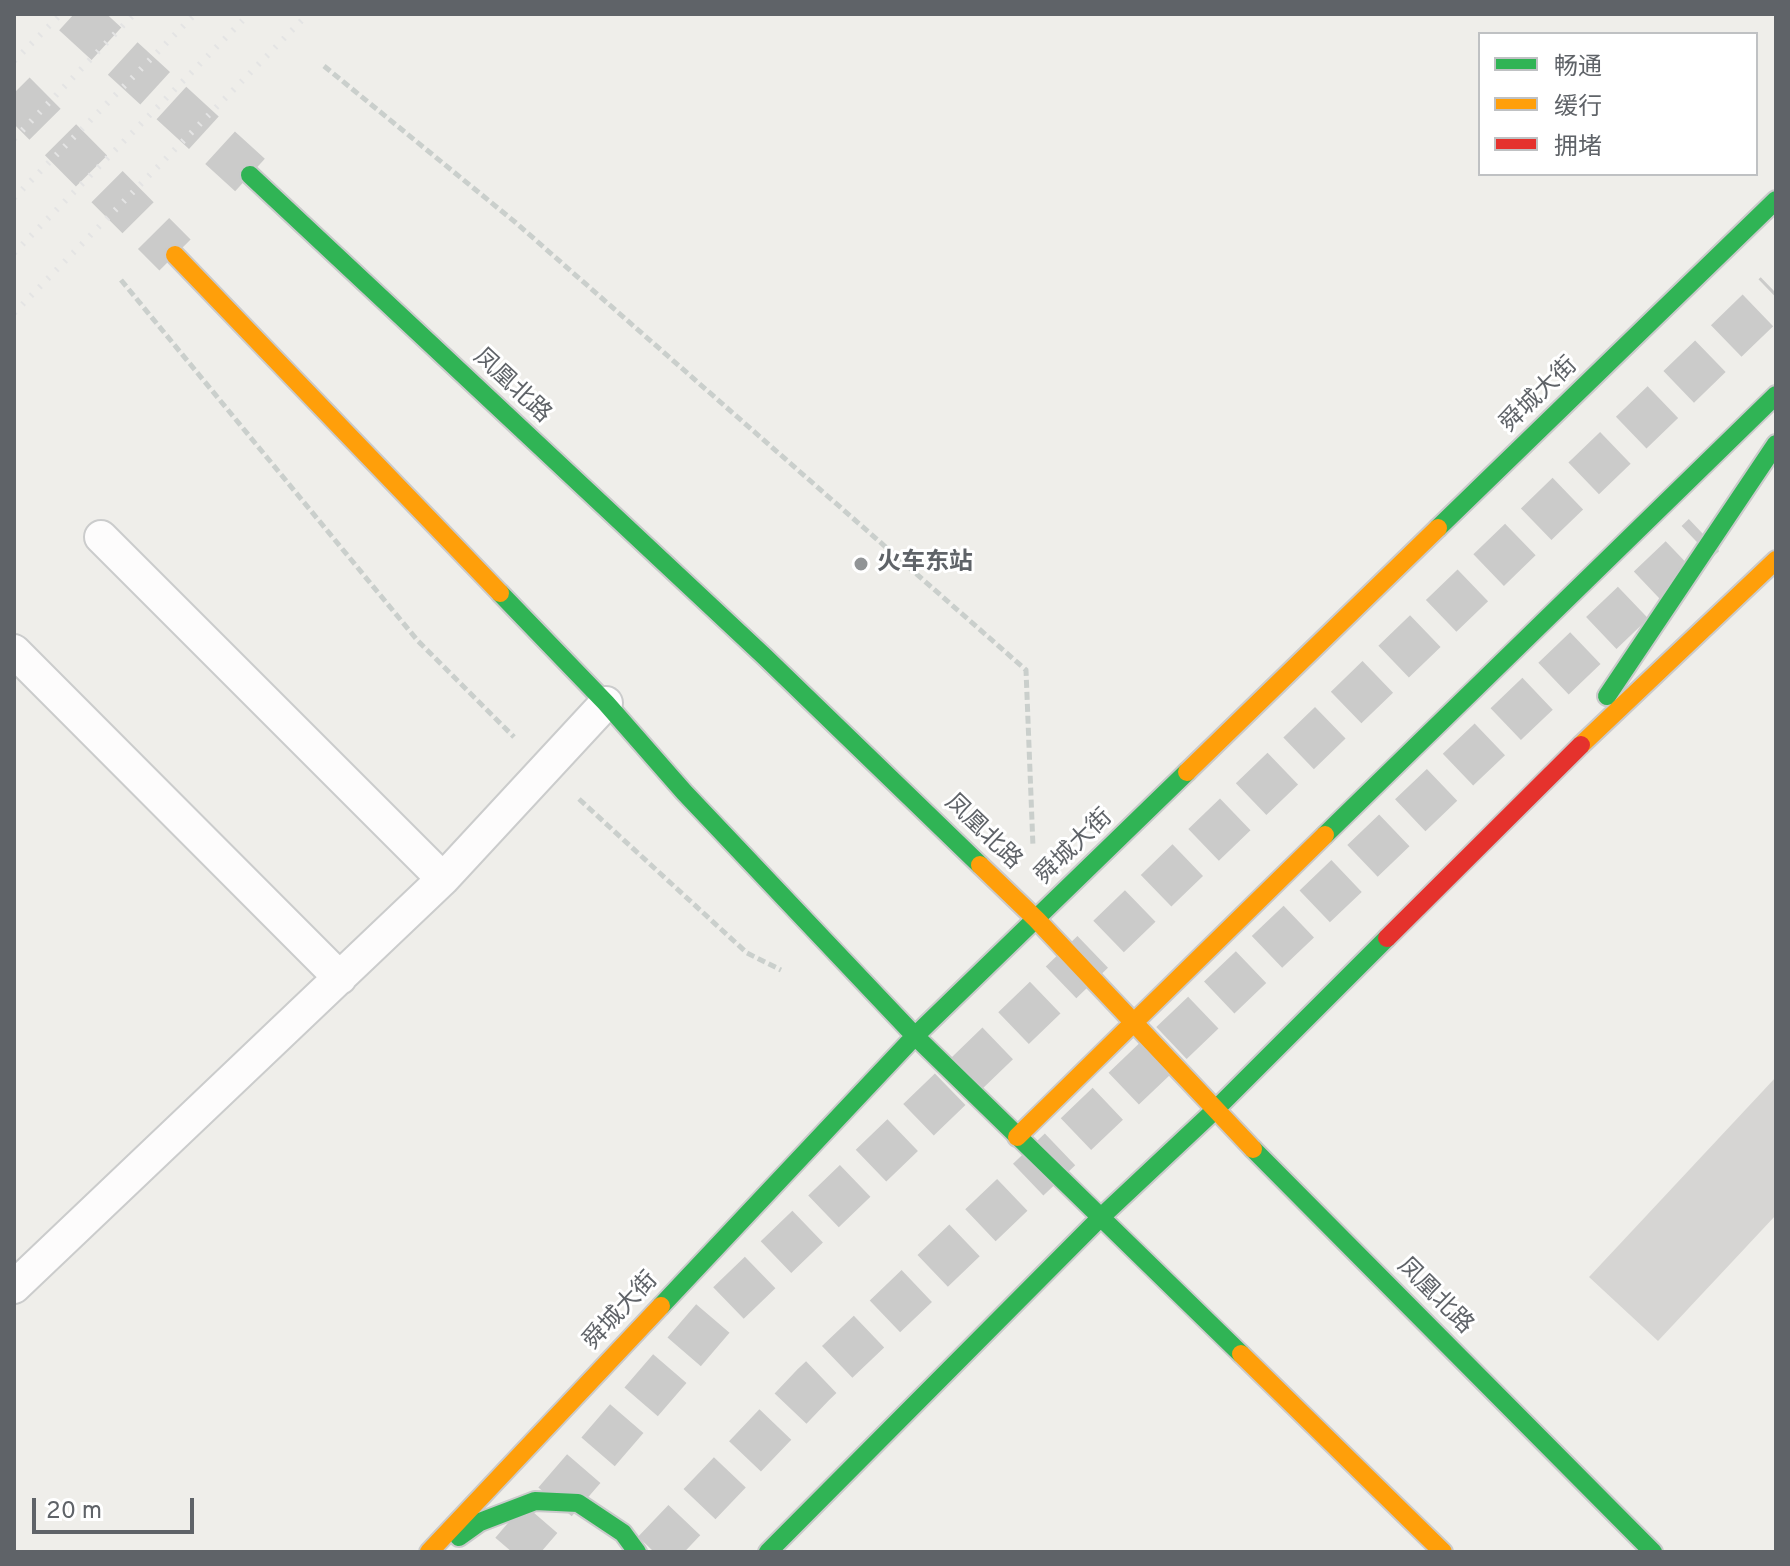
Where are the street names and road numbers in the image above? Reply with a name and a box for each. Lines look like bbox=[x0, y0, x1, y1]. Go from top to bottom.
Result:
street label: 凤凰北路 bbox=[466, 344, 556, 430]
street label: 舜城大街 bbox=[1495, 352, 1585, 440]
street label: 凤凰北路 bbox=[937, 789, 1027, 877]
street label: 舜城大街 bbox=[1030, 804, 1120, 892]
street label: 凤凰北路 bbox=[1390, 1253, 1478, 1341]
street label: 舜城大街 bbox=[579, 1267, 665, 1357]

